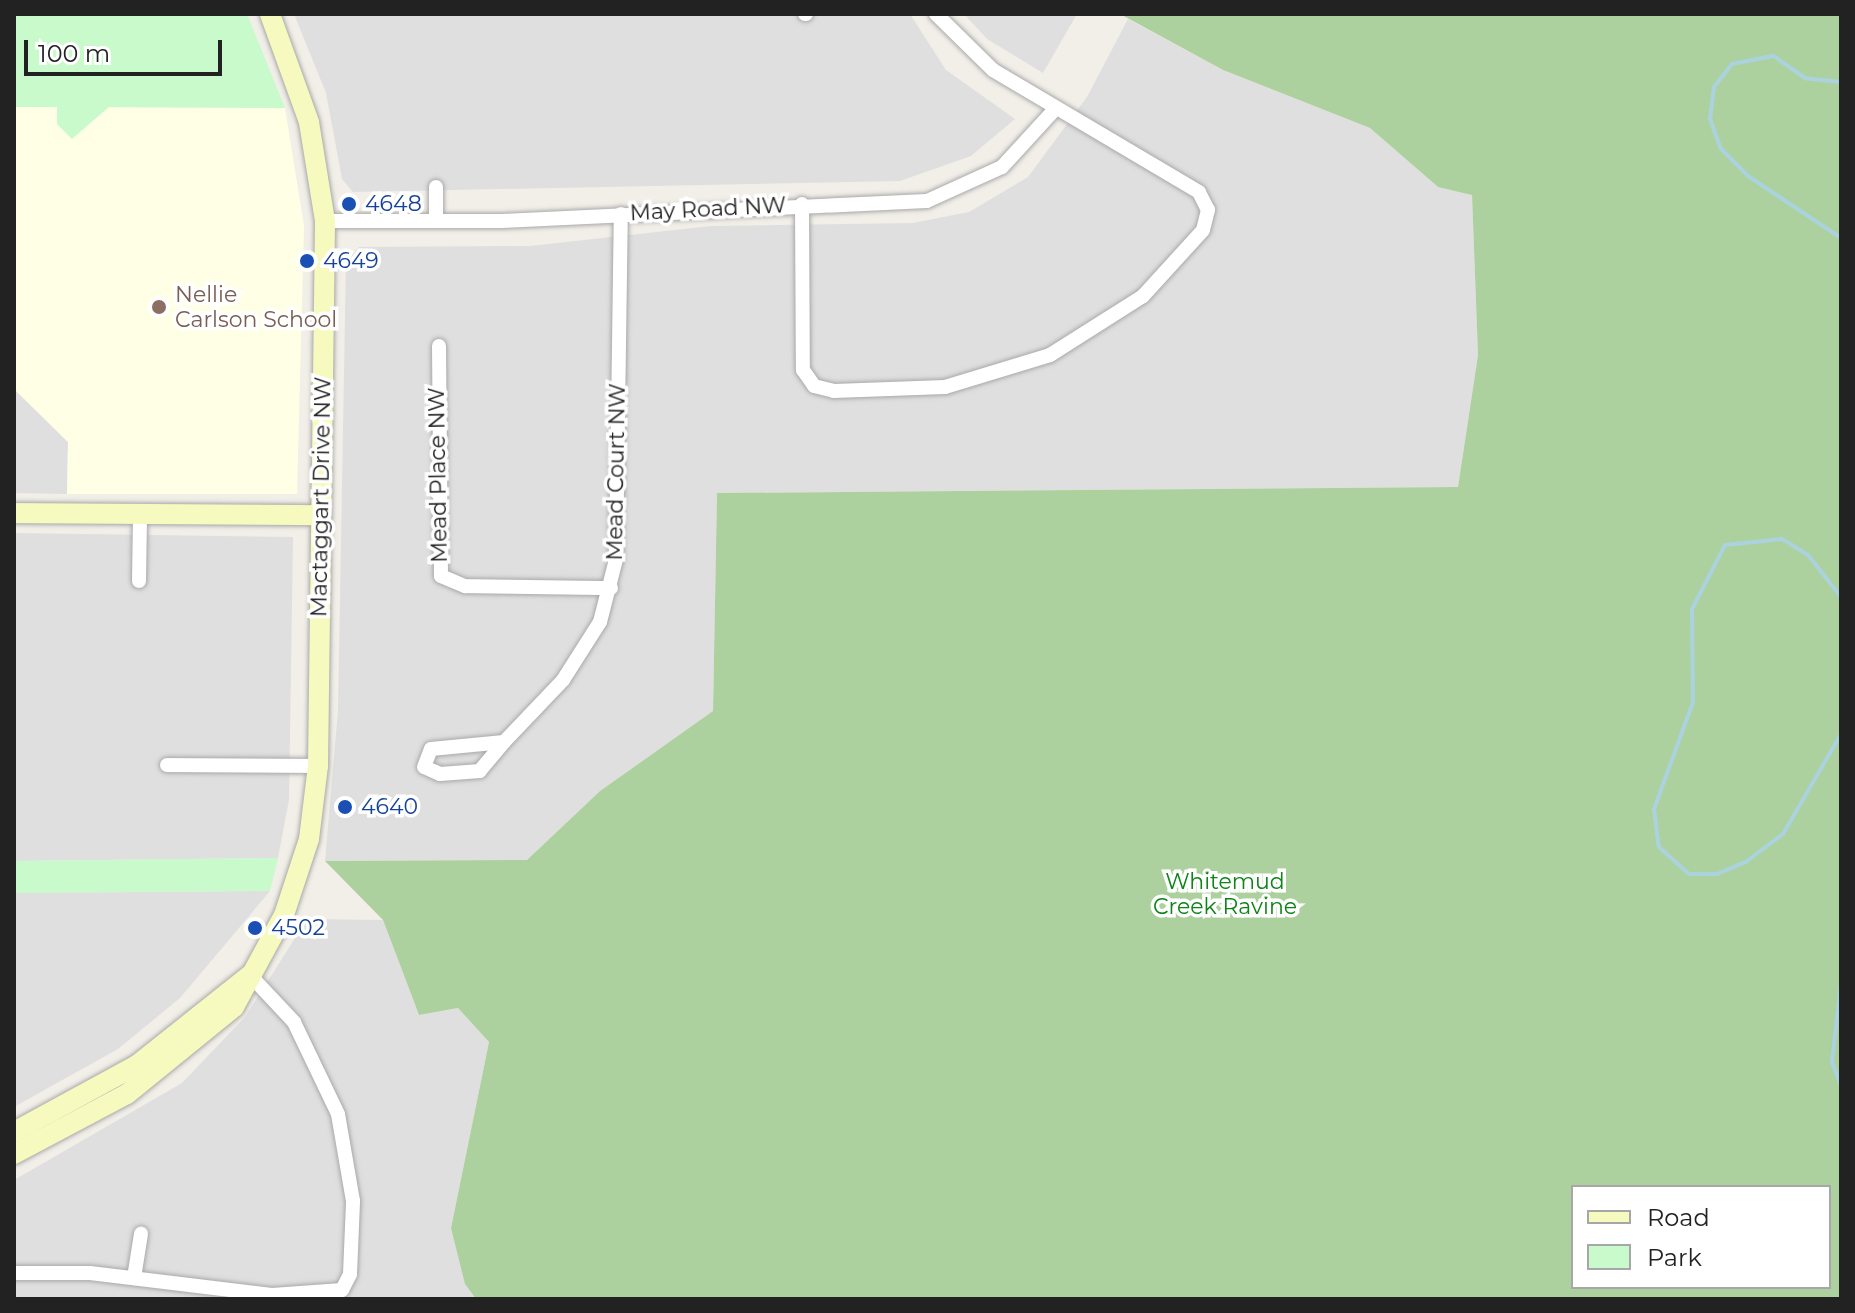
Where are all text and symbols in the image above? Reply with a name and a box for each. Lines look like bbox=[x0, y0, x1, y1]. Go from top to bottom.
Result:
scale bar bbox=[28, 24, 226, 74]
text: 100 m bbox=[38, 39, 110, 68]
place label: 4648 bbox=[365, 191, 422, 217]
street label: May Road NW bbox=[629, 192, 787, 226]
marker: 4648 bbox=[340, 195, 358, 213]
place label: 4649 bbox=[323, 248, 379, 274]
marker: 4649 bbox=[298, 252, 316, 270]
place label: Nellie Carlson School bbox=[175, 281, 337, 332]
marker: Nellie Carlson School bbox=[150, 298, 168, 316]
street label: Mactaggart Drive NW bbox=[306, 377, 336, 617]
street label: Mead Court NW bbox=[601, 383, 631, 561]
street label: Mead Place NW bbox=[423, 387, 453, 563]
place label: 4640 bbox=[361, 794, 418, 820]
marker: 4640 bbox=[336, 798, 354, 816]
park label: Whitemud Creek Ravine bbox=[1153, 868, 1297, 920]
place label: 4502 bbox=[271, 915, 325, 941]
marker: 4502 bbox=[246, 919, 264, 937]
legend bbox=[1571, 1185, 1831, 1289]
text: Road bbox=[1647, 1203, 1710, 1232]
text: Park bbox=[1647, 1243, 1702, 1272]

